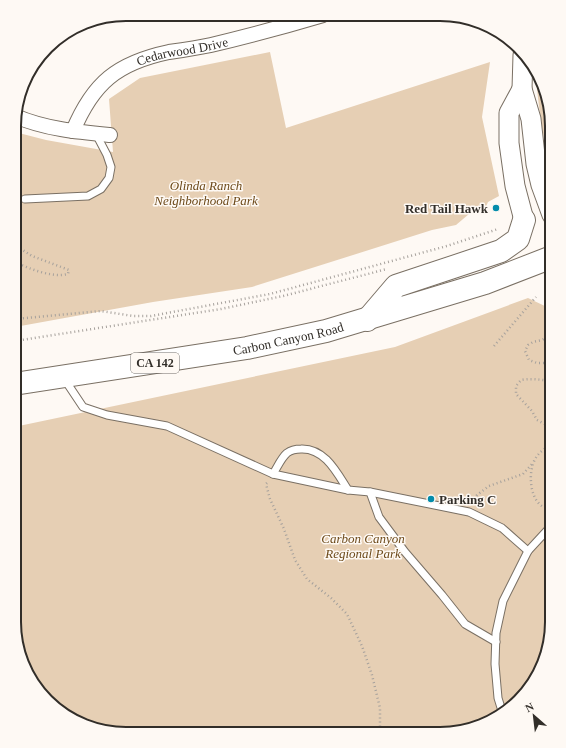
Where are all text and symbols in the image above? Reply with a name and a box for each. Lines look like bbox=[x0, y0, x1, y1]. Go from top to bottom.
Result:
street label: Cedarwood Drive bbox=[134, 34, 230, 68]
park label: Olinda Ranch Neighborhood Park bbox=[153, 178, 258, 208]
place label: Red Tail Hawk bbox=[405, 201, 489, 216]
marker: Red Tail Hawk bbox=[491, 203, 501, 213]
street label: Carbon Canyon Road bbox=[232, 319, 346, 358]
road number: CA 142 bbox=[131, 353, 179, 373]
place label: Parking C bbox=[439, 492, 496, 507]
marker: Parking C bbox=[426, 494, 436, 504]
park label: Carbon Canyon Regional Park bbox=[321, 531, 405, 561]
north arrow bbox=[514, 696, 554, 736]
text: N bbox=[523, 700, 536, 714]

